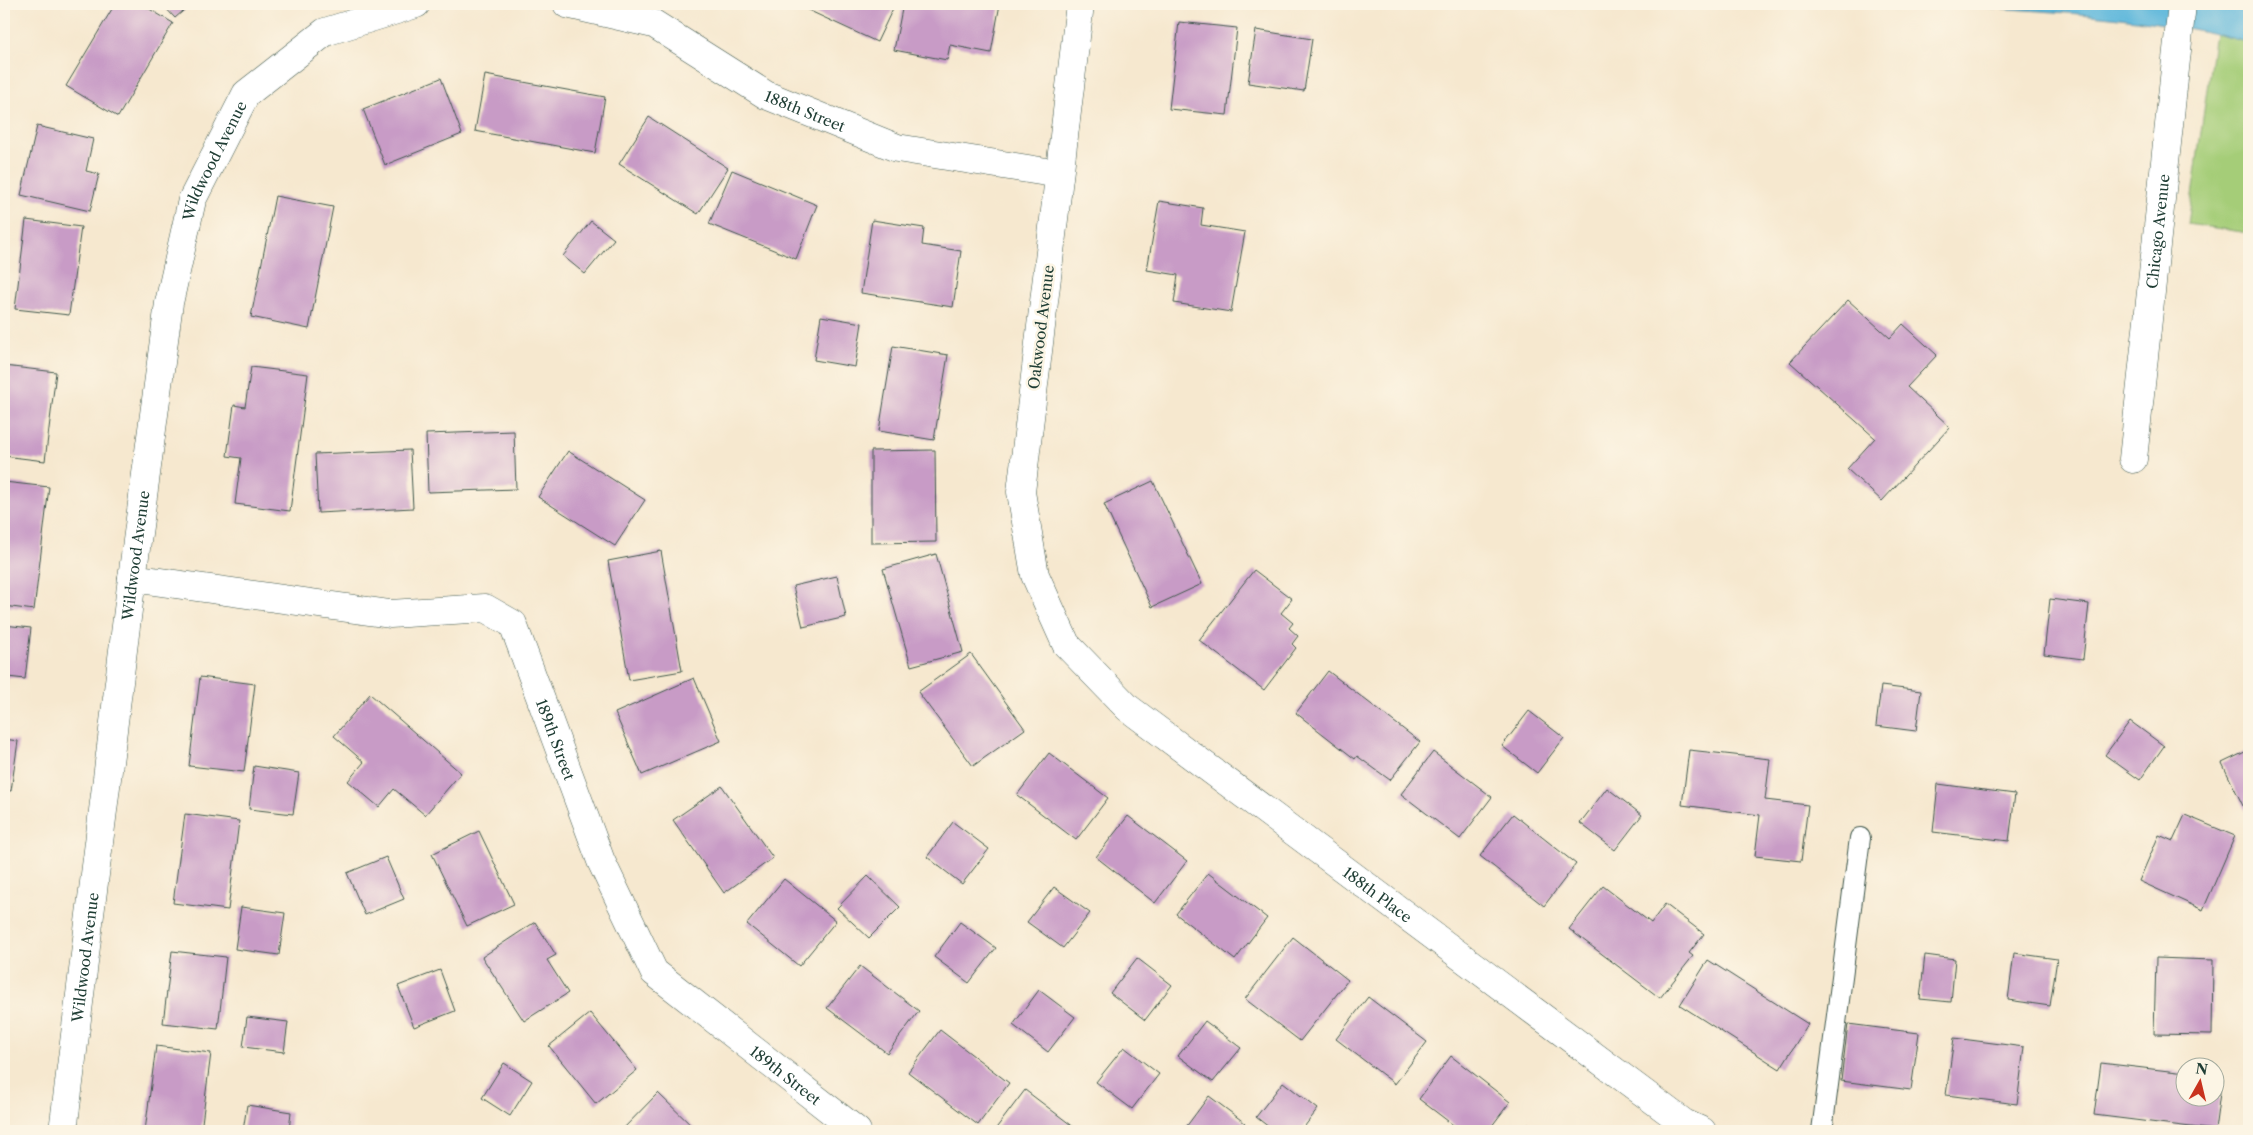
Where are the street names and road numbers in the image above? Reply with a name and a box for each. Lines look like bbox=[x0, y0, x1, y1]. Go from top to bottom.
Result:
street label: 188th Street bbox=[762, 86, 849, 136]
street label: Wildwood Avenue bbox=[178, 98, 250, 223]
street label: Chicago Avenue bbox=[2142, 173, 2173, 290]
street label: Oakwood Avenue bbox=[1024, 264, 1058, 390]
street label: Wildwood Avenue bbox=[117, 489, 153, 623]
street label: 189th Street bbox=[532, 696, 580, 783]
street label: 188th Place bbox=[1339, 862, 1416, 926]
street label: Wildwood Avenue bbox=[67, 891, 102, 1024]
street label: 189th Street bbox=[746, 1041, 826, 1109]

